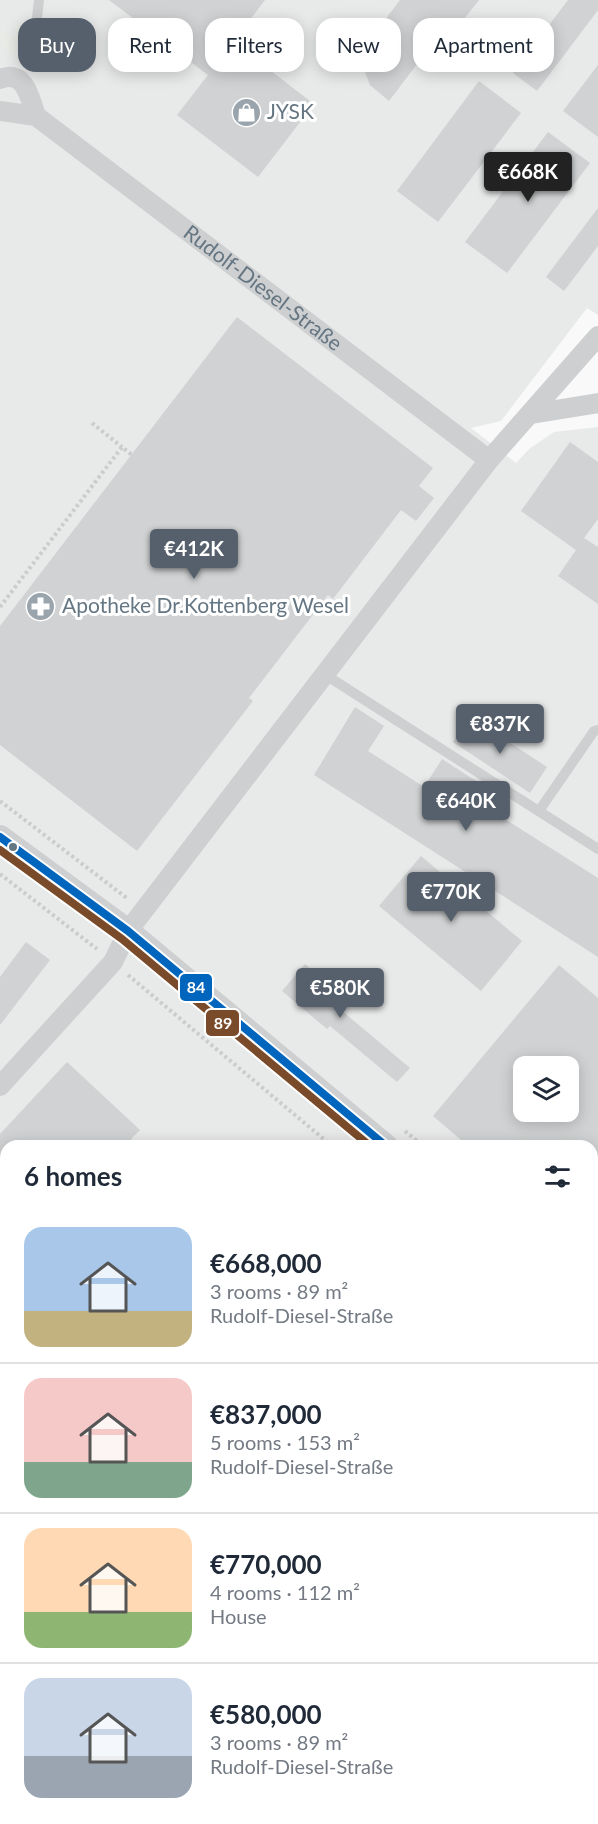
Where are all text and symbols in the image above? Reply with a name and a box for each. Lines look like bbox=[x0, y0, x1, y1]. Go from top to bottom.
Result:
chip: Buy bbox=[18, 18, 96, 72]
chip: Rent bbox=[108, 18, 193, 72]
chip: Filters bbox=[205, 18, 304, 72]
chip: New bbox=[316, 18, 401, 72]
chip: Apartment bbox=[413, 18, 554, 72]
shop icon: JYSK bbox=[230, 96, 262, 128]
place label: JYSK bbox=[267, 98, 314, 123]
pin: €668K bbox=[486, 152, 570, 203]
text: €668K bbox=[498, 159, 558, 183]
street label: Rudolf-Diesel-Straße bbox=[179, 219, 348, 355]
pin: €412K bbox=[152, 529, 236, 580]
text: €412K bbox=[164, 536, 224, 560]
pharmacy icon: Apotheke Dr.Kottenberg Wesel bbox=[25, 590, 57, 622]
place label: Apotheke Dr.Kottenberg Wesel bbox=[62, 592, 349, 617]
pin: €837K bbox=[458, 704, 542, 755]
text: €837K bbox=[470, 711, 530, 735]
pin: €640K bbox=[424, 781, 508, 832]
text: €640K bbox=[436, 788, 496, 812]
unlabelled marker bbox=[7, 841, 19, 853]
pin: €770K bbox=[409, 872, 493, 923]
text: €770K bbox=[421, 879, 481, 903]
pin: €580K bbox=[298, 968, 382, 1019]
line badge: 84 bbox=[179, 973, 213, 1002]
text: €580K bbox=[310, 975, 370, 999]
text: 84 bbox=[187, 977, 205, 996]
line badge: 89 bbox=[205, 1009, 240, 1037]
text: 89 bbox=[214, 1013, 232, 1032]
map controls bbox=[513, 1056, 579, 1122]
button: layers bbox=[513, 1056, 579, 1122]
text: 6 homes bbox=[24, 1160, 122, 1192]
icon: filters bbox=[541, 1160, 574, 1193]
text: €668,000 bbox=[210, 1247, 322, 1279]
icon: home bbox=[72, 1251, 144, 1323]
text: 3 rooms · 89 m² bbox=[210, 1279, 348, 1303]
text: Rudolf-Diesel-Straße bbox=[210, 1303, 393, 1327]
text: €837,000 bbox=[210, 1398, 322, 1430]
icon: home bbox=[72, 1402, 144, 1474]
text: 5 rooms · 153 m² bbox=[210, 1430, 360, 1454]
text: Rudolf-Diesel-Straße bbox=[210, 1454, 393, 1478]
text: €770,000 bbox=[210, 1548, 322, 1580]
icon: home bbox=[72, 1552, 144, 1624]
text: 4 rooms · 112 m² bbox=[210, 1580, 360, 1604]
text: House bbox=[210, 1604, 267, 1628]
text: €580,000 bbox=[210, 1698, 322, 1730]
icon: home bbox=[72, 1702, 144, 1774]
text: 3 rooms · 89 m² bbox=[210, 1730, 348, 1754]
text: Rudolf-Diesel-Straße bbox=[210, 1754, 393, 1778]

